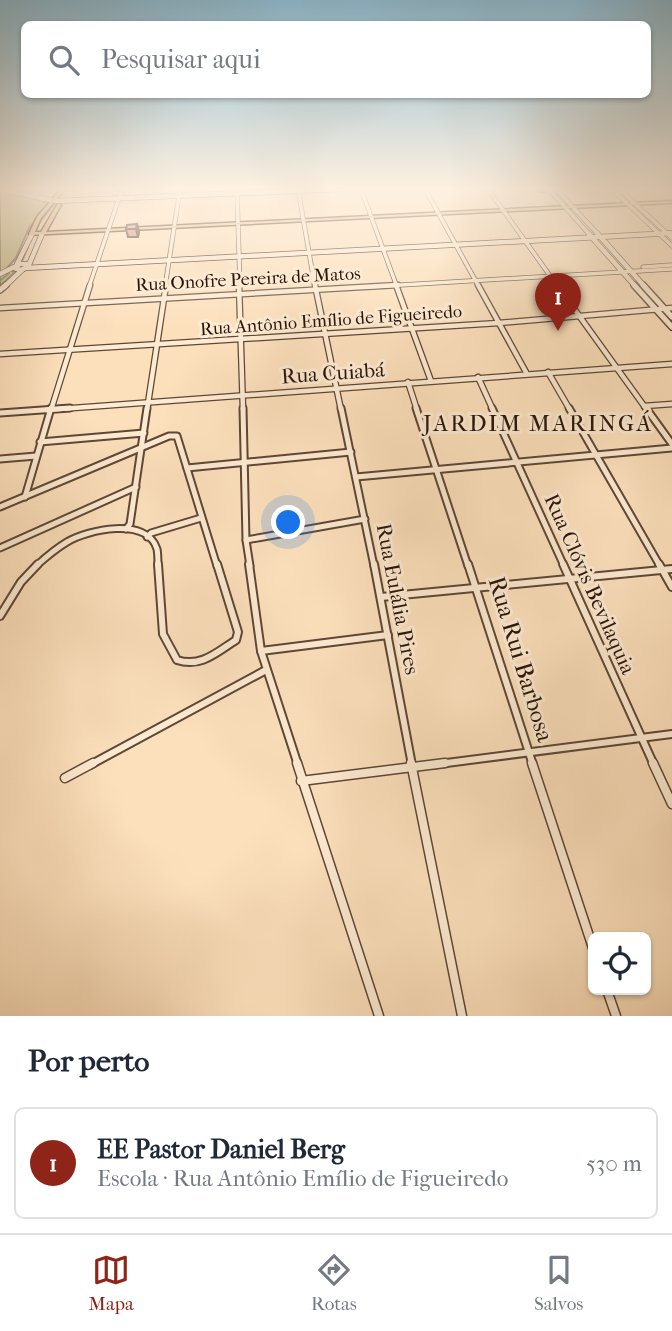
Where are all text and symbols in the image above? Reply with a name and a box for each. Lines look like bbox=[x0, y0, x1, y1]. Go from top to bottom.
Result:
search box bbox=[21, 21, 651, 98]
icon: search bbox=[45, 41, 83, 79]
text: Pesquisar aqui bbox=[101, 44, 261, 75]
street label: Rua Onofre Pereira de Matos bbox=[135, 263, 362, 296]
pin: 1 bbox=[535, 273, 581, 331]
street label: Rua Antônio Emílio de Figueiredo bbox=[199, 301, 463, 340]
street label: Rua Cuiabá bbox=[280, 357, 386, 389]
district label: JARDIM MARINGÁ bbox=[421, 410, 653, 437]
street label: Rua Clóvis Bevilaquia bbox=[539, 490, 641, 678]
your location bbox=[271, 505, 305, 539]
street label: Rua Eulália Pires bbox=[372, 521, 424, 677]
street label: Rua Rui Barbosa bbox=[483, 573, 560, 746]
map controls bbox=[588, 932, 651, 995]
button: locate bbox=[588, 932, 651, 995]
text: Por perto bbox=[28, 1044, 150, 1079]
text: EE Pastor Daniel Berg bbox=[97, 1134, 345, 1165]
text: 1 bbox=[49, 1150, 57, 1177]
text: 530 m bbox=[586, 1150, 642, 1177]
text: Escola · Rua Antônio Emílio de Figueiredo bbox=[97, 1165, 508, 1192]
tab: Mapa bbox=[89, 1251, 134, 1315]
tab: Rotas bbox=[311, 1251, 357, 1315]
tab: Salvos bbox=[534, 1251, 583, 1315]

